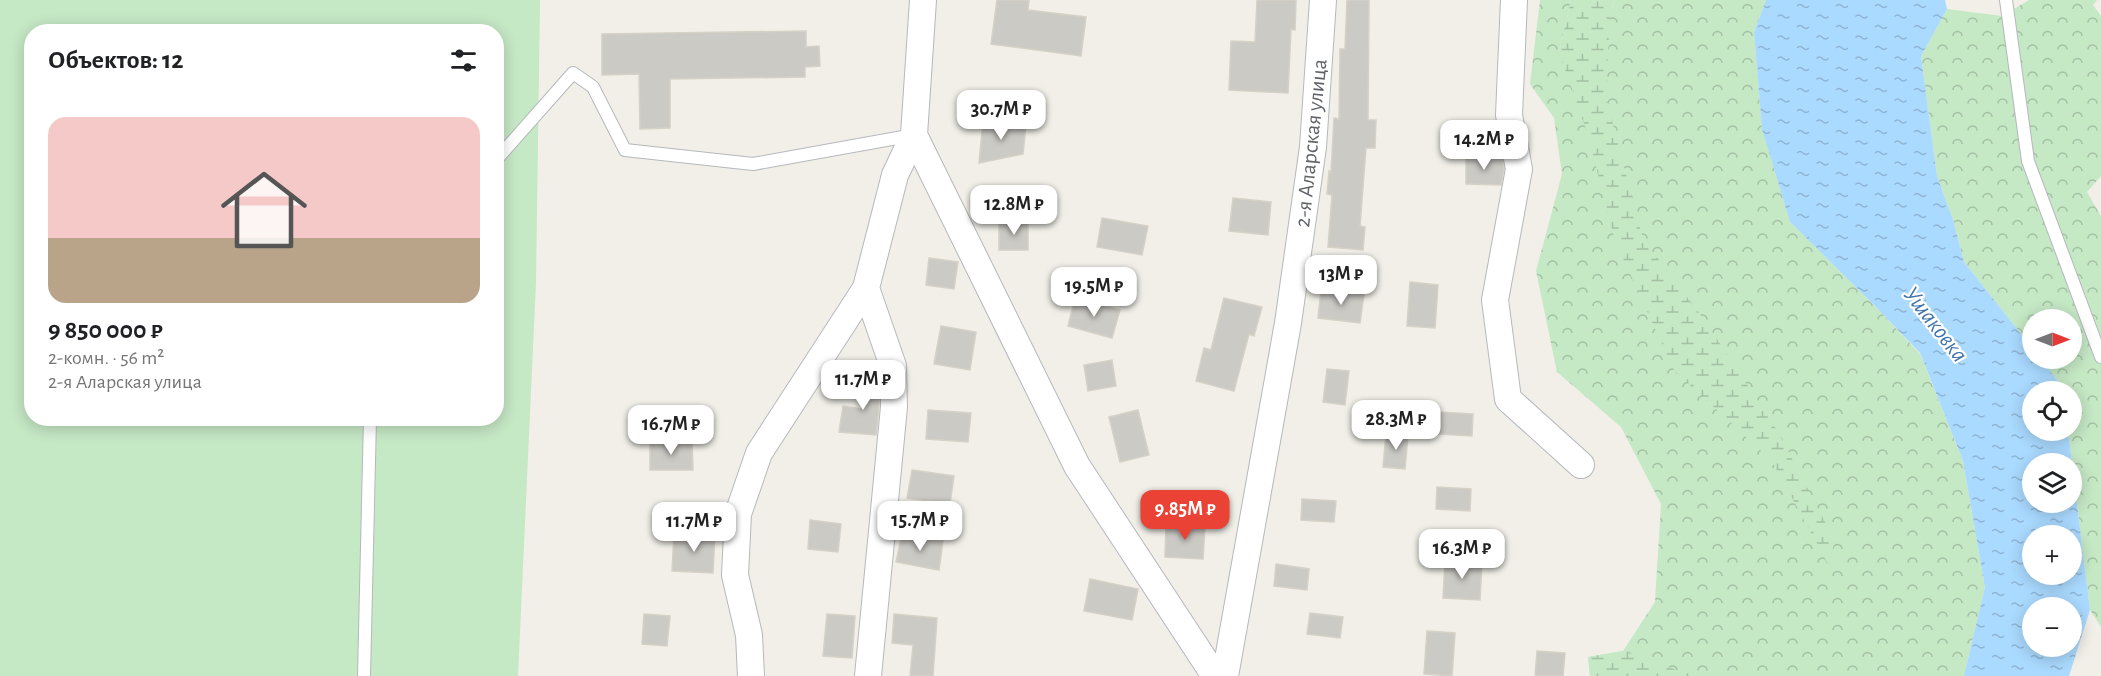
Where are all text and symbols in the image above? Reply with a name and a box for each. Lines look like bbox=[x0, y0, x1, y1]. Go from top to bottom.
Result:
icon: filters bbox=[447, 44, 480, 77]
text: Объектов: 12 bbox=[48, 47, 184, 73]
street label: 2-я Аларская улица bbox=[1291, 58, 1331, 228]
pin: 30.7M ₽ bbox=[946, 90, 1056, 141]
text: 30.7M ₽ bbox=[971, 99, 1031, 119]
pin: 14.2M ₽ bbox=[1429, 120, 1539, 171]
text: 14.2M ₽ bbox=[1454, 129, 1514, 149]
icon: home bbox=[210, 156, 318, 264]
pin: 12.8M ₽ bbox=[959, 185, 1069, 236]
text: 12.8M ₽ bbox=[984, 194, 1044, 214]
pin: 13M ₽ bbox=[1299, 255, 1383, 306]
text: 13M ₽ bbox=[1319, 264, 1363, 284]
pin: 19.5M ₽ bbox=[1039, 267, 1149, 318]
text: 19.5M ₽ bbox=[1065, 276, 1123, 296]
water label: Ушаковка bbox=[1899, 283, 1972, 367]
north arrow bbox=[2022, 309, 2082, 369]
map controls bbox=[2022, 309, 2082, 657]
text: 9 850 000 ₽ bbox=[48, 317, 163, 343]
text: 2-комн. · 56 m² bbox=[48, 348, 164, 368]
pin: 11.7M ₽ bbox=[808, 360, 918, 411]
text: 11.7M ₽ bbox=[835, 369, 891, 389]
text: 2-я Аларская улица bbox=[48, 372, 202, 392]
button: locate bbox=[2022, 381, 2082, 441]
pin: 28.3M ₽ bbox=[1341, 400, 1451, 451]
pin: 16.7M ₽ bbox=[616, 405, 726, 456]
text: 28.3M ₽ bbox=[1366, 409, 1426, 429]
text: 16.7M ₽ bbox=[642, 414, 700, 434]
button: layers bbox=[2022, 453, 2082, 513]
pin: 9.85M ₽ bbox=[1130, 490, 1240, 541]
text: 9.85M ₽ bbox=[1154, 499, 1216, 519]
pin: 15.7M ₽ bbox=[865, 501, 975, 552]
pin: 11.7M ₽ bbox=[639, 502, 749, 553]
text: 15.7M ₽ bbox=[891, 510, 949, 530]
text: 11.7M ₽ bbox=[666, 511, 722, 531]
button: + bbox=[2022, 525, 2082, 585]
pin: 16.3M ₽ bbox=[1407, 529, 1517, 580]
text: 16.3M ₽ bbox=[1433, 538, 1491, 558]
button: − bbox=[2022, 597, 2082, 657]

